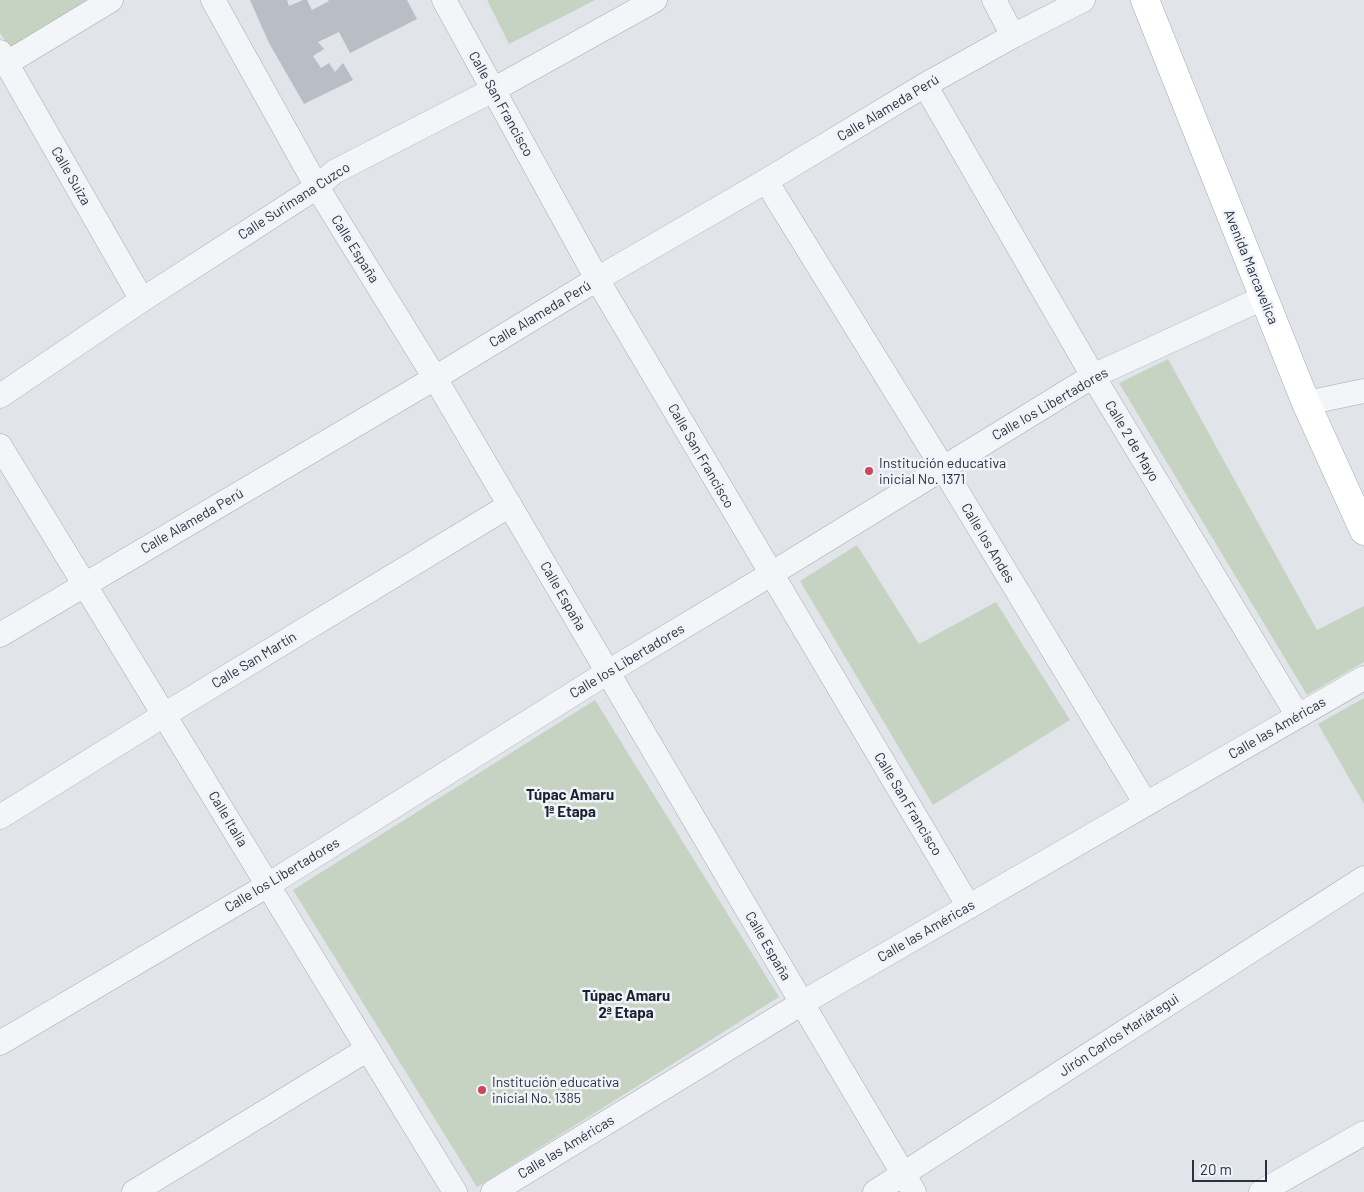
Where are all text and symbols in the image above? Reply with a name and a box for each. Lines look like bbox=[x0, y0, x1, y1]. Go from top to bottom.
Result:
street label: Calle San Francisco bbox=[465, 48, 537, 160]
street label: Calle Alameda Perú bbox=[834, 71, 942, 145]
street label: Calle Suiza bbox=[48, 144, 94, 208]
street label: Calle Surimana Cuzco bbox=[235, 159, 353, 243]
street label: Avenida Marcavelica bbox=[1220, 207, 1282, 327]
street label: Calle España bbox=[327, 212, 383, 286]
street label: Calle Alameda Perú bbox=[486, 277, 594, 351]
street label: Calle los Libertadores bbox=[989, 364, 1111, 444]
street label: Calle 2 de Mayo bbox=[1101, 398, 1163, 484]
street label: Calle San Francisco bbox=[664, 401, 738, 511]
place label: Institución educativa inicial No. 1371 bbox=[879, 455, 1006, 488]
marker: Institución educativa inicial No. 1371 bbox=[863, 465, 875, 477]
street label: Calle Alameda Perú bbox=[138, 485, 246, 557]
street label: Calle los Andes bbox=[958, 500, 1018, 586]
street label: Calle España bbox=[536, 558, 590, 634]
street label: Calle los Libertadores bbox=[566, 620, 688, 702]
street label: Calle San Martín bbox=[209, 628, 299, 692]
street label: Calle las Américas bbox=[1225, 693, 1329, 763]
street label: Calle San Francisco bbox=[870, 749, 946, 859]
district label: Túpac Amaru 1ª Etapa bbox=[526, 786, 614, 821]
street label: Calle Italia bbox=[205, 788, 251, 850]
street label: Calle los Libertadores bbox=[221, 834, 343, 916]
street label: Calle las Américas bbox=[874, 896, 978, 966]
street label: Calle España bbox=[741, 908, 795, 984]
district label: Túpac Amaru 2ª Etapa bbox=[582, 987, 670, 1022]
street label: Jirón Carlos Mariátegui bbox=[1056, 990, 1182, 1080]
place label: Institución educativa inicial No. 1385 bbox=[492, 1074, 619, 1106]
marker: Institución educativa inicial No. 1385 bbox=[476, 1084, 488, 1096]
street label: Calle las Américas bbox=[515, 1112, 617, 1182]
scale bar bbox=[1194, 1150, 1269, 1182]
text: 20 m bbox=[1200, 1160, 1232, 1178]

